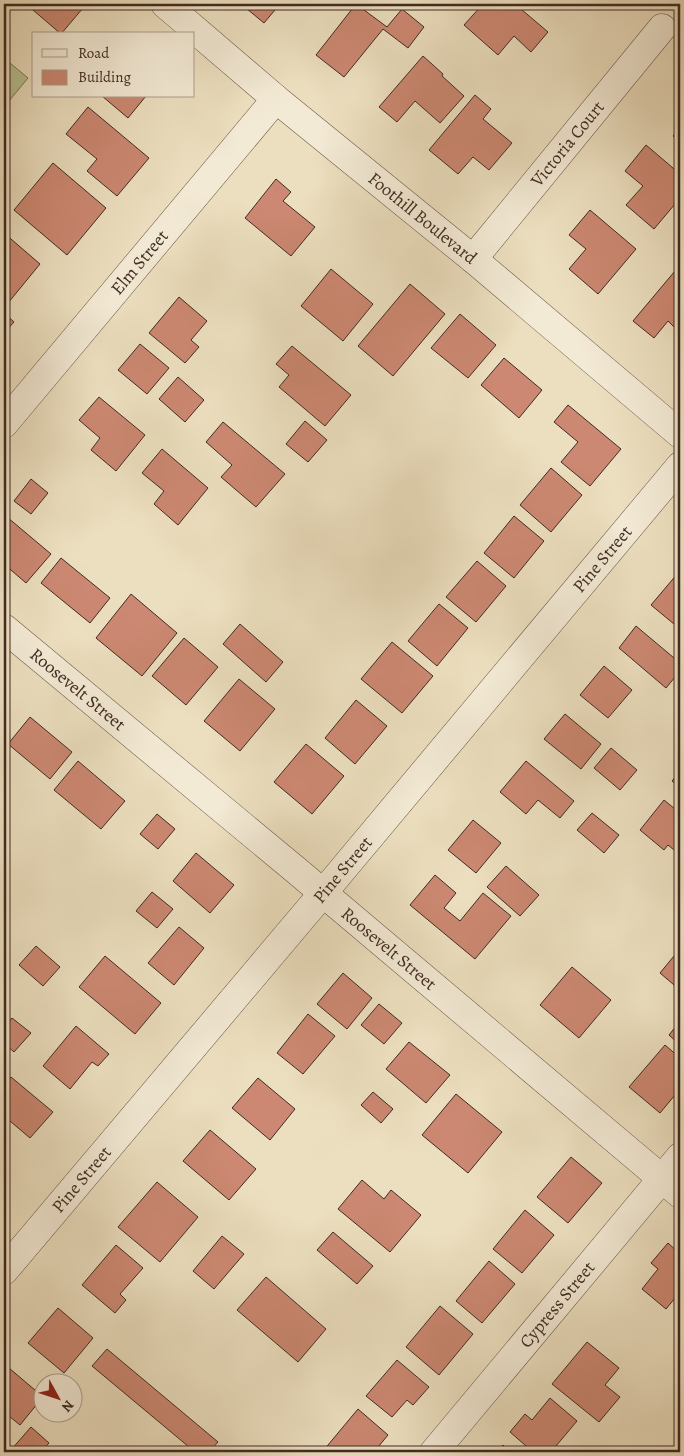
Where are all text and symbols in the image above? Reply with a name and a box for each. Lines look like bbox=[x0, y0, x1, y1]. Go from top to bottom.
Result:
legend bbox=[32, 32, 195, 98]
text: Road bbox=[78, 43, 110, 63]
text: Building bbox=[78, 67, 131, 87]
street label: Victoria Court bbox=[524, 96, 610, 192]
street label: Foothill Boulevard bbox=[363, 167, 482, 270]
street label: Elm Street bbox=[105, 225, 174, 300]
street label: Pine Street bbox=[567, 520, 637, 598]
street label: Roosevelt Street bbox=[25, 642, 131, 736]
street label: Pine Street bbox=[307, 831, 378, 908]
street label: Roosevelt Street bbox=[336, 901, 442, 996]
street label: Pine Street bbox=[46, 1141, 117, 1218]
street label: Cypress Street bbox=[514, 1256, 600, 1353]
north arrow bbox=[32, 1374, 82, 1424]
text: N bbox=[57, 1396, 78, 1416]

